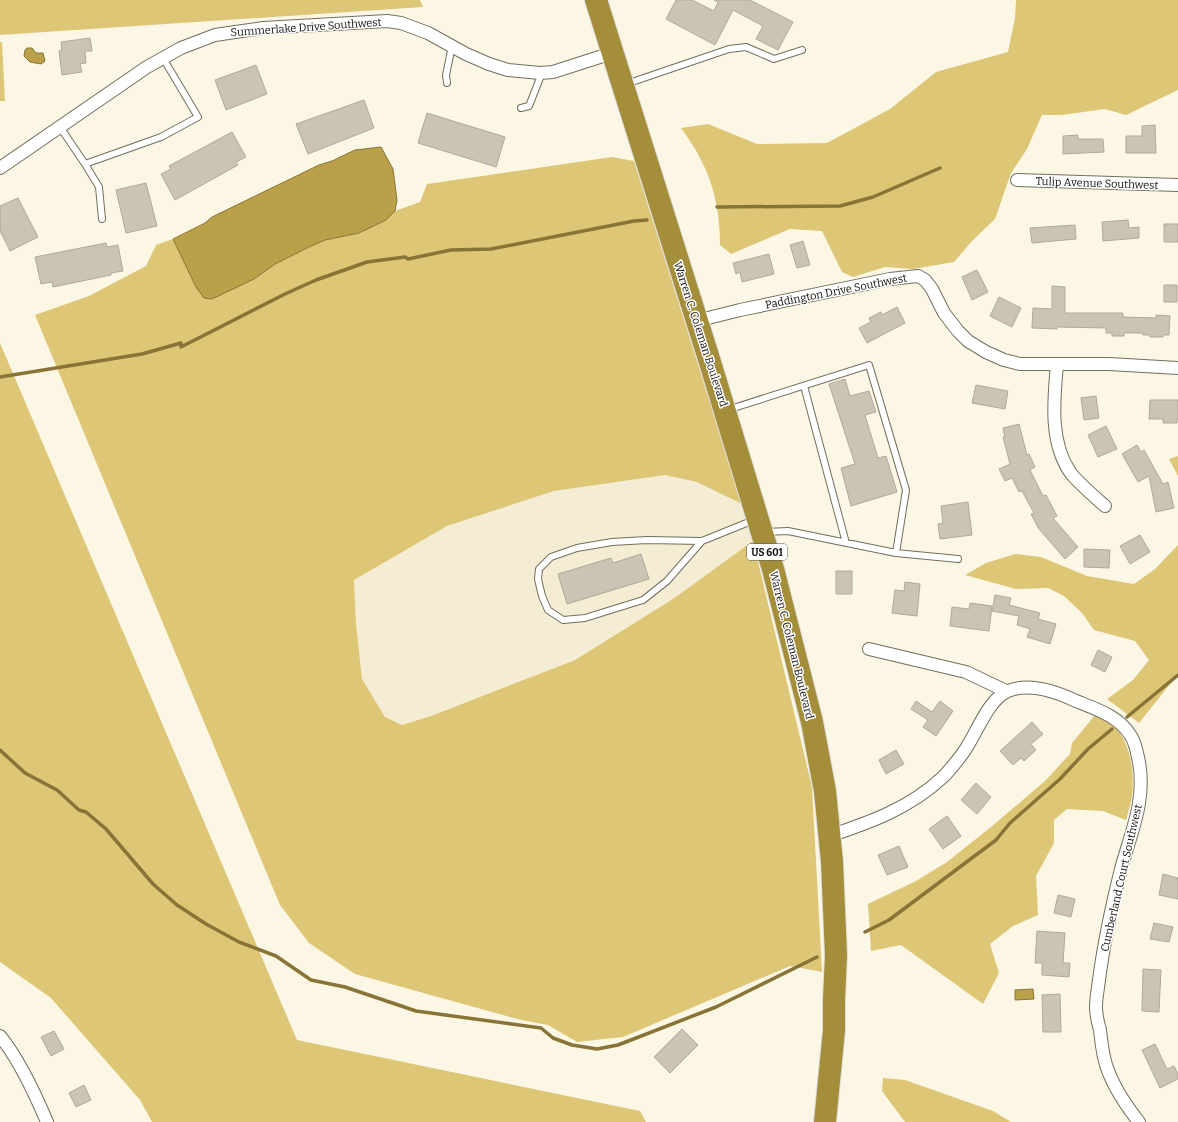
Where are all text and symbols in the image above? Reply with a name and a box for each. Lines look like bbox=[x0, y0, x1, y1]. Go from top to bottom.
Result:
street label: Summerlake Drive Southwest bbox=[230, 16, 382, 39]
street label: Tulip Avenue Southwest bbox=[1035, 175, 1159, 192]
street label: Warren C. Coleman Boulevard bbox=[671, 260, 730, 409]
street label: Paddington Drive Southwest bbox=[764, 271, 908, 312]
road number: US 601 bbox=[747, 544, 787, 560]
street label: Warren C. Coleman Boulevard bbox=[767, 570, 816, 721]
street label: Cumberland Court Southwest bbox=[1098, 803, 1145, 953]

